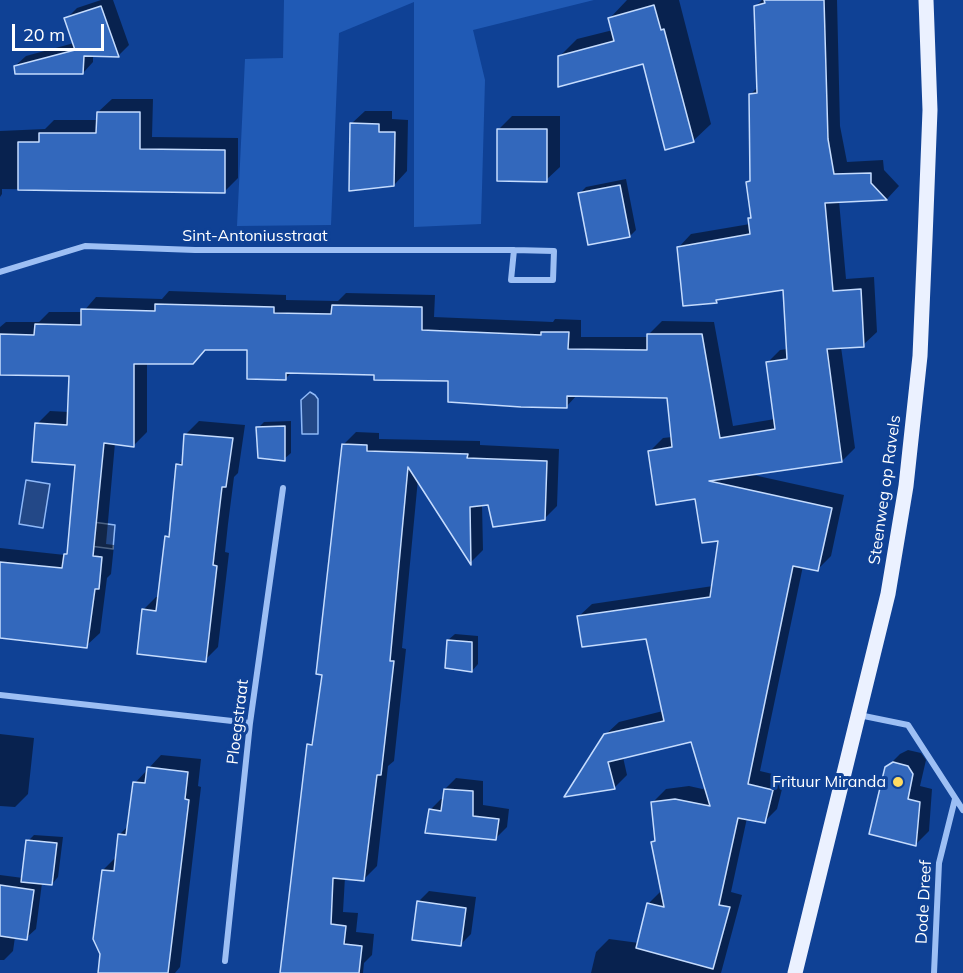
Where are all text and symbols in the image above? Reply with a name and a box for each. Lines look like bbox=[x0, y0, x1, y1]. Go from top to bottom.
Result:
scale bar bbox=[15, 12, 106, 50]
text: 20 m bbox=[23, 23, 65, 46]
street label: Sint-Antoniusstraat bbox=[182, 226, 328, 246]
street label: Steenweg op Ravels bbox=[865, 414, 905, 566]
street label: Ploegstraat bbox=[223, 678, 253, 766]
place label: Frituur Miranda bbox=[772, 772, 886, 792]
marker: Frituur Miranda bbox=[891, 775, 905, 789]
street label: Dode Dreef bbox=[912, 860, 936, 944]

